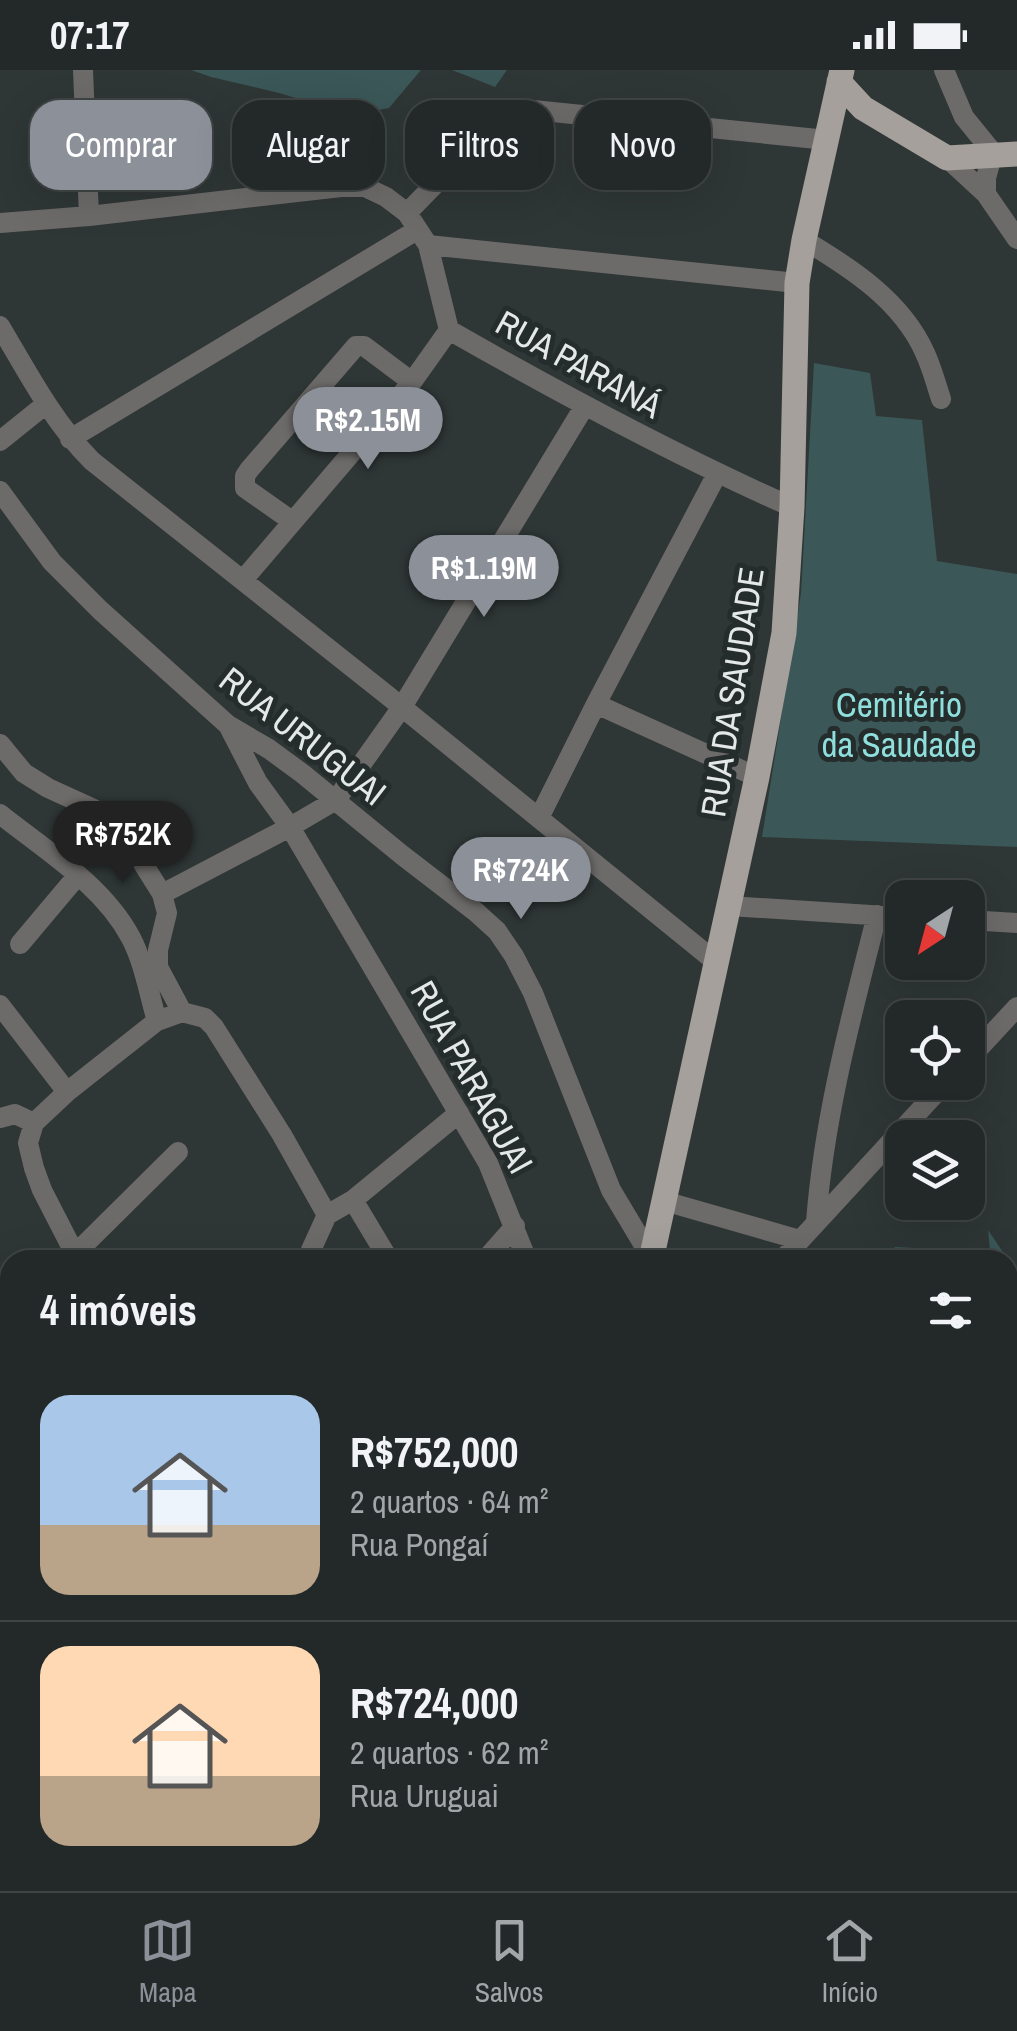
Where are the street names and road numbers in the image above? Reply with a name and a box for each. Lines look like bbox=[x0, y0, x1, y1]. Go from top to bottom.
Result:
street label: RUA PARANÁ bbox=[488, 299, 671, 429]
street label: RUA DA SAUDADE bbox=[689, 564, 775, 820]
street label: RUA URUGUAI bbox=[210, 656, 396, 816]
street label: RUA PARAGUAI bbox=[400, 972, 544, 1182]

